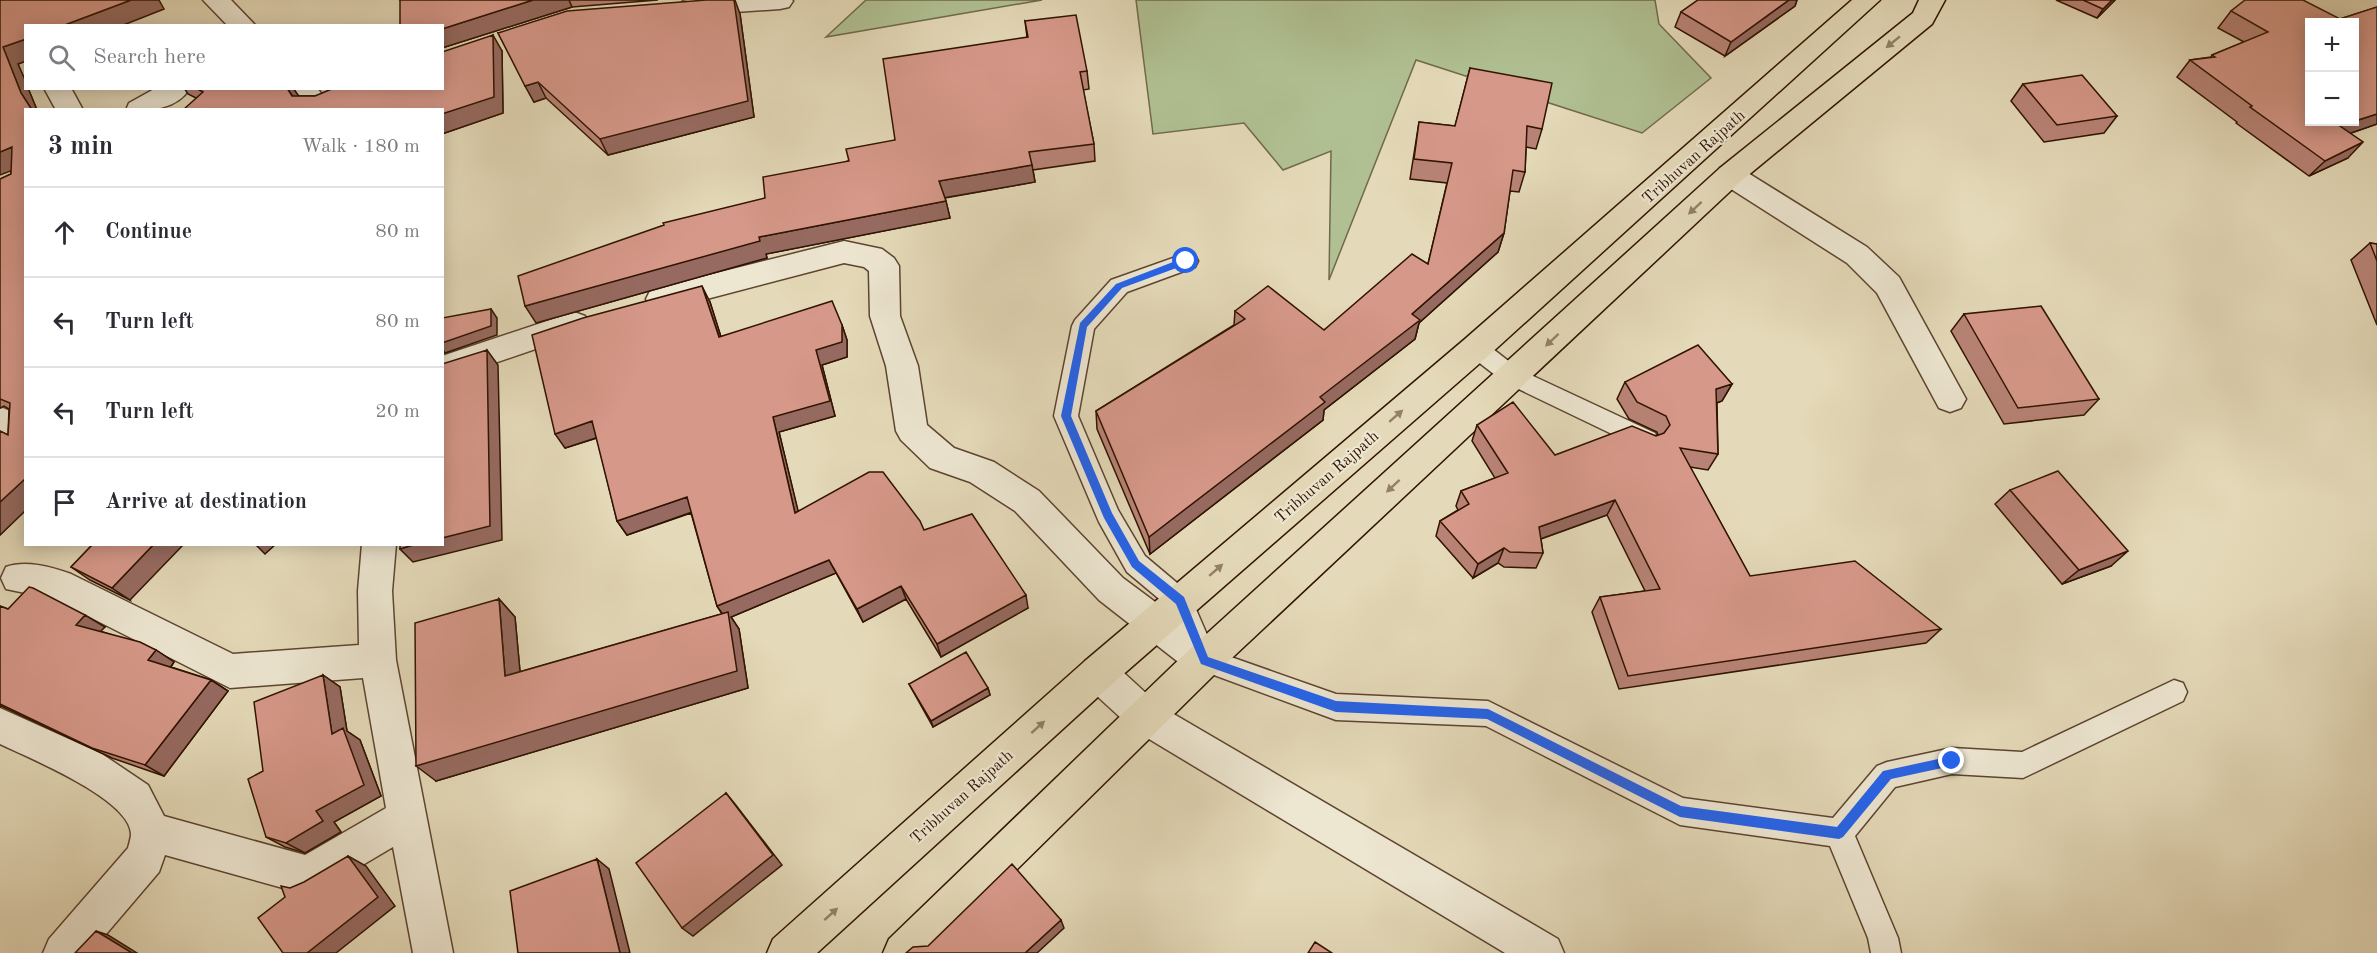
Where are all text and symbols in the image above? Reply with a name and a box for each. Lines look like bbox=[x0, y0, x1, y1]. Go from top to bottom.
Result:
map controls bbox=[2305, 18, 2359, 126]
button: + bbox=[2305, 18, 2359, 72]
search box bbox=[24, 24, 444, 90]
one-way arrow bbox=[1885, 36, 1901, 49]
icon: search bbox=[45, 41, 78, 74]
text: Search here bbox=[93, 46, 206, 68]
button: − bbox=[2305, 72, 2359, 126]
street label: Tribhuvan Rajpath bbox=[1640, 107, 1749, 207]
text: 3 min bbox=[48, 134, 113, 160]
text: Walk · 180 m bbox=[301, 137, 420, 157]
one-way arrow bbox=[1688, 201, 1703, 215]
icon: ahead bbox=[48, 216, 81, 249]
text: Continue bbox=[105, 221, 192, 243]
text: 80 m bbox=[375, 222, 420, 242]
route start bbox=[1172, 247, 1198, 273]
icon: left bbox=[48, 306, 81, 339]
text: Turn left bbox=[105, 311, 194, 333]
text: 80 m bbox=[375, 312, 420, 332]
one-way arrow bbox=[1545, 332, 1559, 346]
icon: left bbox=[48, 396, 81, 429]
text: Turn left bbox=[105, 401, 194, 423]
text: 20 m bbox=[375, 402, 420, 422]
one-way arrow bbox=[1388, 410, 1403, 423]
street label: Tribhuvan Rajpath bbox=[1272, 428, 1382, 527]
one-way arrow bbox=[1386, 479, 1401, 492]
icon: arrive bbox=[48, 486, 81, 519]
text: Arrive at destination bbox=[105, 491, 307, 513]
one-way arrow bbox=[1208, 564, 1223, 577]
one-way arrow bbox=[1030, 721, 1045, 734]
street label: Tribhuvan Rajpath bbox=[908, 747, 1017, 847]
route end bbox=[1938, 747, 1964, 773]
one-way arrow bbox=[823, 908, 838, 921]

